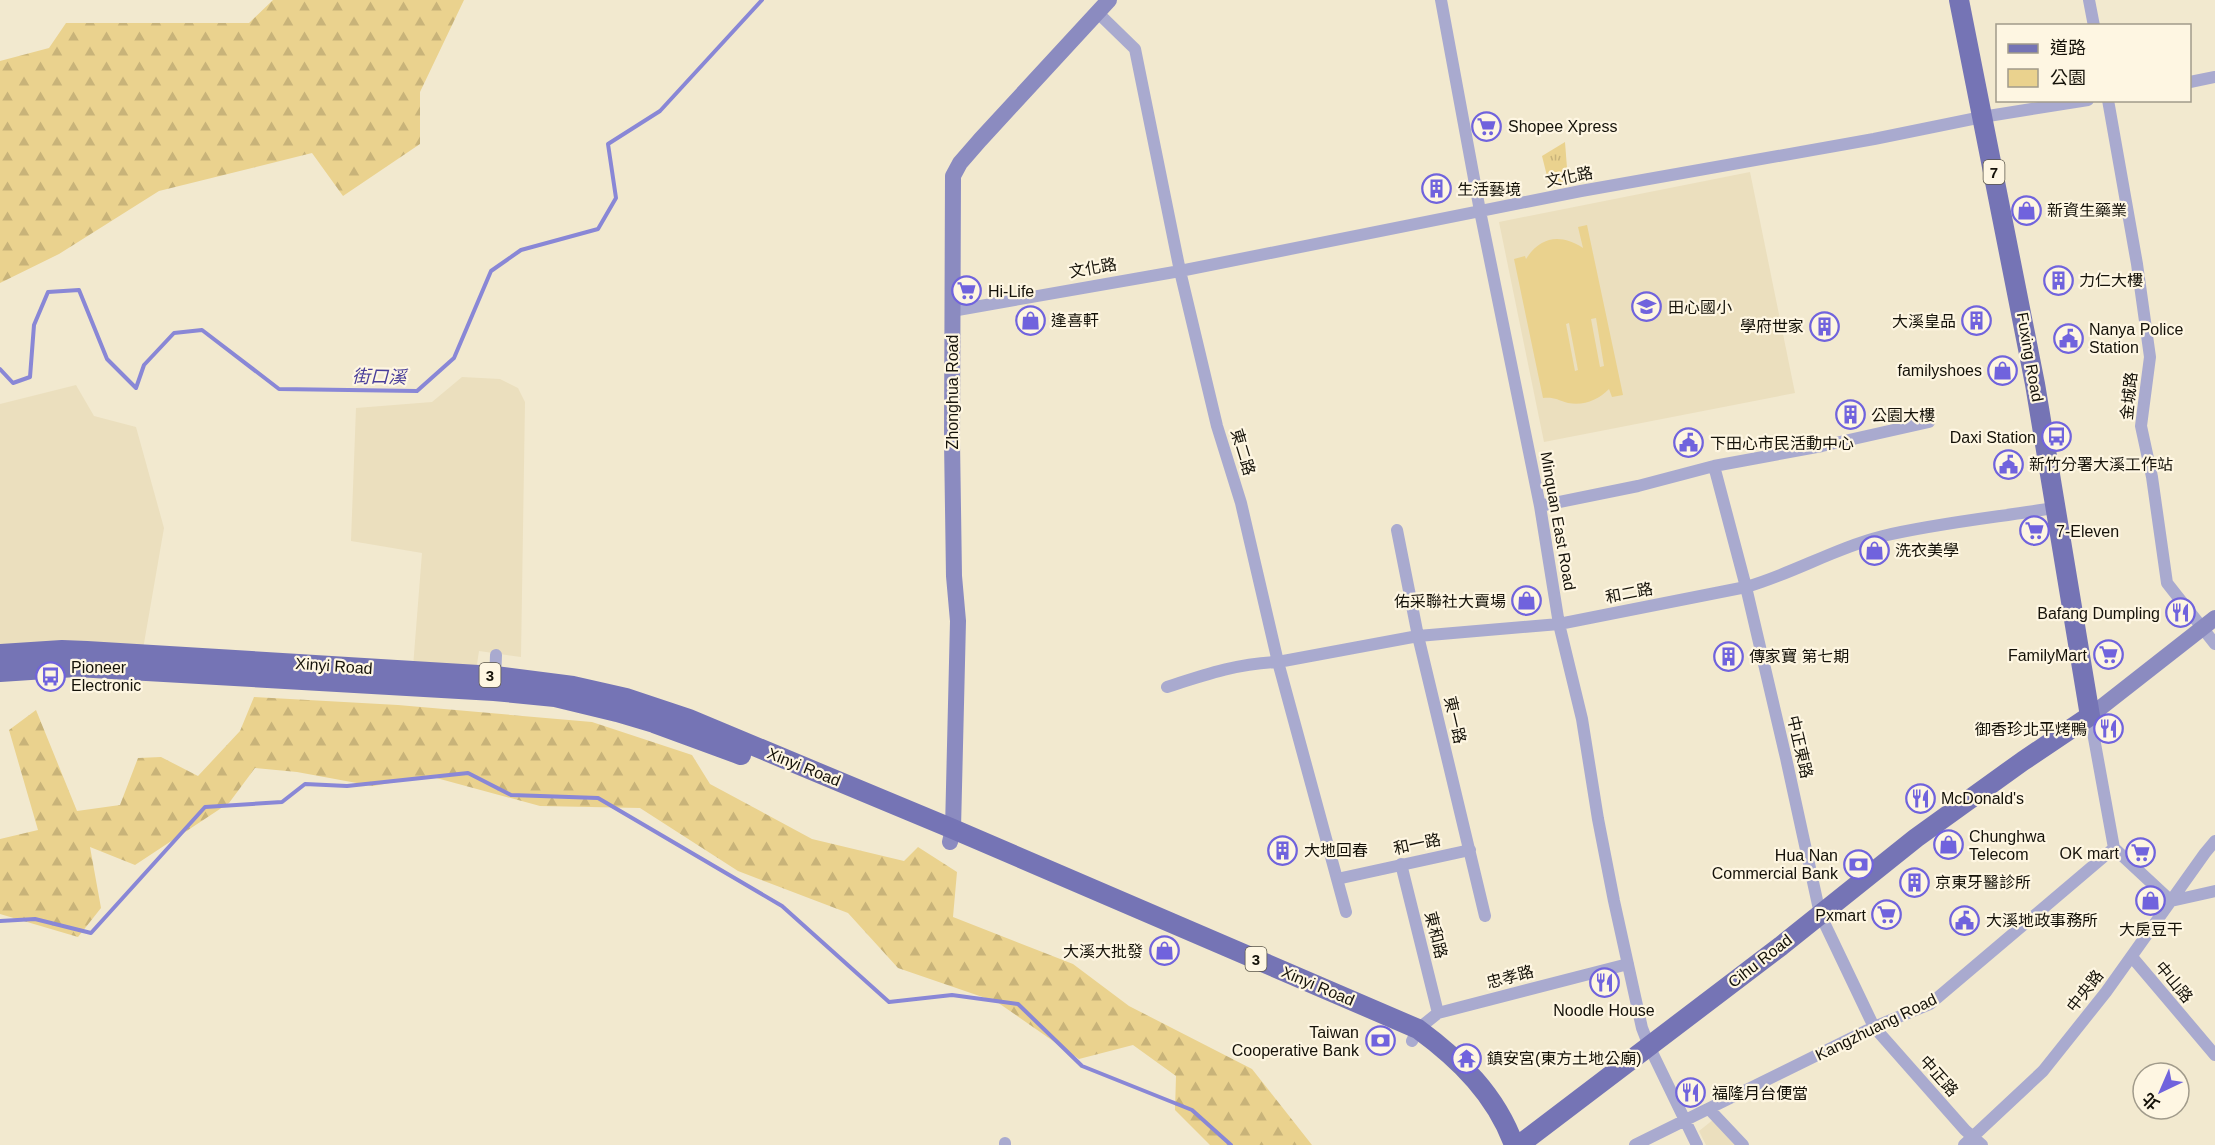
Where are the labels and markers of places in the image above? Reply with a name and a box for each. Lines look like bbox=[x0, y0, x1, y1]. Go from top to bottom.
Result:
supermarket icon: Shopee Xpress bbox=[1471, 110, 1503, 142]
place label: Shopee Xpress bbox=[1508, 118, 1617, 135]
building icon: 生活藝境 bbox=[1420, 173, 1452, 205]
place label: 生活藝境 bbox=[1457, 181, 1521, 198]
shop icon: 新資生藥業 bbox=[2010, 194, 2042, 226]
place label: 新資生藥業 bbox=[2047, 202, 2127, 219]
building icon: 力仁大樓 bbox=[2042, 264, 2074, 296]
place label: 力仁大樓 bbox=[2079, 272, 2143, 289]
supermarket icon: Hi-Life bbox=[951, 275, 983, 307]
place label: Hi-Life bbox=[988, 283, 1034, 300]
school or university icon: 田心國小 bbox=[1631, 291, 1663, 323]
place label: 田心國小 bbox=[1668, 299, 1732, 316]
shop icon: 逢喜軒 bbox=[1014, 304, 1046, 336]
building icon: 大溪皇品 bbox=[1961, 305, 1993, 337]
building icon: 學府世家 bbox=[1809, 310, 1841, 342]
place label: 逢喜軒 bbox=[1051, 312, 1099, 329]
place label: 大溪皇品 bbox=[1892, 313, 1956, 330]
place label: 學府世家 bbox=[1740, 318, 1804, 335]
place label: Nanya Police Station bbox=[2089, 321, 2183, 356]
public building icon: Nanya Police Station bbox=[2052, 322, 2084, 354]
shop icon: familyshoes bbox=[1987, 354, 2019, 386]
place label: familyshoes bbox=[1898, 362, 1982, 379]
building icon: 公園大樓 bbox=[1834, 399, 1866, 431]
place label: 公園大樓 bbox=[1871, 407, 1935, 424]
bus stop icon: Daxi Station bbox=[2041, 421, 2073, 453]
public building icon: 下田心市民活動中心 bbox=[1673, 427, 1705, 459]
place label: Daxi Station bbox=[1950, 429, 2036, 446]
place label: 下田心市民活動中心 bbox=[1710, 435, 1854, 452]
public building icon: 新竹分署大溪工作站 bbox=[1992, 448, 2024, 480]
place label: 新竹分署大溪工作站 bbox=[2029, 456, 2173, 473]
supermarket icon: 7-Eleven bbox=[2019, 515, 2051, 547]
place label: 7-Eleven bbox=[2056, 523, 2119, 540]
shop icon: 洗衣美學 bbox=[1858, 534, 1890, 566]
place label: 洗衣美學 bbox=[1895, 542, 1959, 559]
shop icon: 佑采聯社大賣場 bbox=[1511, 585, 1543, 617]
place label: 佑采聯社大賣場 bbox=[1394, 593, 1506, 610]
restaurant icon: Bafang Dumpling bbox=[2165, 597, 2197, 629]
place label: Bafang Dumpling bbox=[2037, 605, 2160, 622]
supermarket icon: FamilyMart bbox=[2092, 639, 2124, 671]
building icon: 傳家寶 第七期 bbox=[1712, 640, 1744, 672]
place label: 傳家寶 第七期 bbox=[1749, 647, 1849, 665]
place label: FamilyMart bbox=[2008, 647, 2088, 664]
place label: Pioneer Electronic bbox=[71, 659, 141, 694]
bus stop icon: Pioneer Electronic bbox=[34, 660, 66, 692]
restaurant icon: 御香珍北平烤鴨 bbox=[2092, 713, 2124, 745]
place label: 御香珍北平烤鴨 bbox=[1975, 720, 2087, 738]
restaurant icon: McDonald's bbox=[1904, 782, 1936, 814]
place label: McDonald's bbox=[1941, 790, 2024, 807]
place label: Chunghwa Telecom bbox=[1969, 828, 2046, 863]
shop icon: Chunghwa Telecom bbox=[1932, 829, 1964, 861]
building icon: 大地回春 bbox=[1267, 834, 1299, 866]
supermarket icon: OK mart bbox=[2124, 837, 2156, 869]
place label: 大地回春 bbox=[1304, 842, 1368, 859]
place label: OK mart bbox=[2059, 845, 2120, 862]
place label: Hua Nan Commercial Bank bbox=[1712, 847, 1839, 882]
bank icon: Hua Nan Commercial Bank bbox=[1843, 848, 1875, 880]
building icon: 京東牙醫診所 bbox=[1898, 866, 1930, 898]
place label: 京東牙醫診所 bbox=[1935, 874, 2031, 891]
shop icon: 大房豆干 bbox=[2135, 885, 2167, 917]
supermarket icon: Pxmart bbox=[1871, 899, 1903, 931]
public building icon: 大溪地政事務所 bbox=[1949, 904, 1981, 936]
place label: Pxmart bbox=[1815, 907, 1867, 924]
place label: 大溪地政事務所 bbox=[1986, 912, 2098, 929]
place label: 大房豆干 bbox=[2119, 921, 2183, 938]
shop icon: 大溪大批發 bbox=[1148, 935, 1180, 967]
place label: 大溪大批發 bbox=[1063, 943, 1143, 960]
restaurant icon: Noodle House bbox=[1588, 966, 1620, 998]
place label: Noodle House bbox=[1553, 1002, 1655, 1019]
place label: Taiwan Cooperative Bank bbox=[1232, 1024, 1360, 1059]
bank icon: Taiwan Cooperative Bank bbox=[1364, 1025, 1396, 1057]
temple icon: 鎮安宮(東方土地公廟) bbox=[1450, 1042, 1482, 1074]
place label: 鎮安宮(東方土地公廟) bbox=[1487, 1050, 1642, 1067]
restaurant icon: 福隆月台便當 bbox=[1675, 1077, 1707, 1109]
place label: 福隆月台便當 bbox=[1712, 1085, 1808, 1102]

